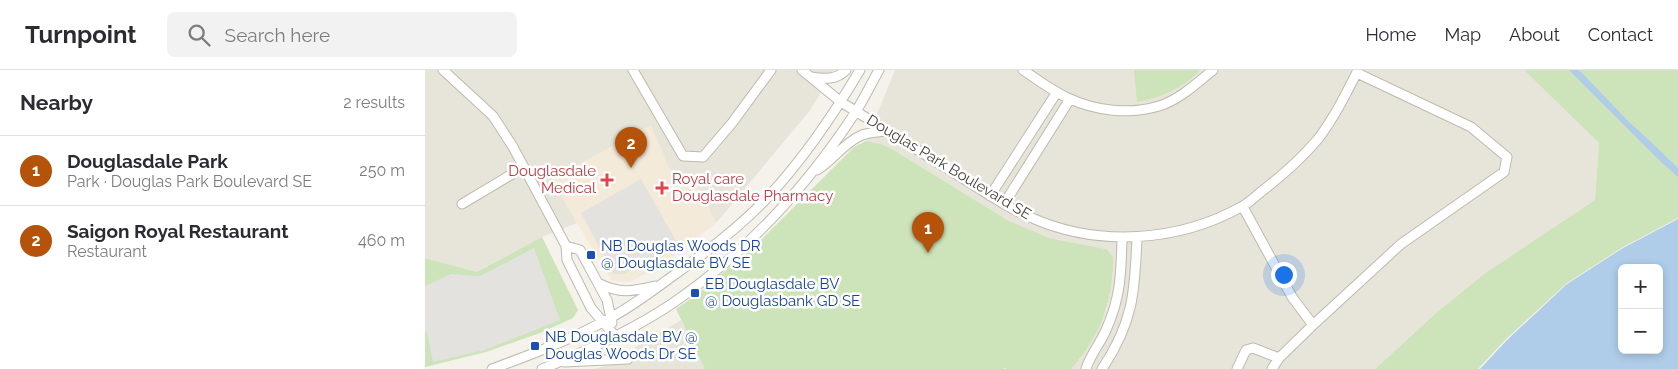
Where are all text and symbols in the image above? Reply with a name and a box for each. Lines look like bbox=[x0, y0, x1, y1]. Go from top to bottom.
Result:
search box bbox=[167, 12, 517, 57]
text: Turnpoint bbox=[25, 20, 137, 49]
icon: search bbox=[185, 21, 213, 49]
text: Search here bbox=[225, 24, 330, 46]
text: Home bbox=[1365, 24, 1416, 45]
text: Map bbox=[1444, 24, 1481, 45]
text: About bbox=[1509, 24, 1560, 45]
text: Contact bbox=[1588, 24, 1653, 45]
text: Nearby bbox=[20, 90, 93, 115]
text: 2 results bbox=[343, 93, 405, 112]
street label: Douglas Park Boulevard SE bbox=[864, 111, 1034, 223]
pin: 2 bbox=[615, 127, 647, 168]
text: Douglasdale Park bbox=[67, 150, 228, 172]
text: 1 bbox=[32, 161, 40, 180]
text: 250 m bbox=[359, 161, 405, 180]
place label: Douglasdale Medical bbox=[508, 162, 597, 197]
place label: Royal care Douglasdale Pharmacy bbox=[672, 170, 833, 205]
text: Park · Douglas Park Boulevard SE bbox=[67, 172, 312, 191]
marker: Douglasdale Medical bbox=[600, 173, 614, 187]
marker: Royal care Douglasdale Pharmacy bbox=[656, 182, 668, 194]
pin: 1 bbox=[912, 212, 944, 253]
text: Saigon Royal Restaurant bbox=[67, 220, 288, 242]
text: 2 bbox=[31, 231, 41, 250]
text: 460 m bbox=[358, 231, 405, 250]
place label: NB Douglas Woods DR @ Douglasdale BV SE bbox=[601, 237, 761, 272]
text: Restaurant bbox=[67, 242, 147, 261]
marker: NB Douglas Woods DR @ Douglasdale BV SE bbox=[585, 249, 597, 261]
your location bbox=[1271, 262, 1297, 288]
map controls bbox=[1618, 264, 1663, 354]
button: + bbox=[1618, 264, 1663, 309]
place label: EB Douglasdale BV @ Douglasbank GD SE bbox=[705, 275, 860, 310]
marker: EB Douglasdale BV @ Douglasbank GD SE bbox=[689, 287, 701, 299]
button: − bbox=[1618, 309, 1663, 354]
place label: NB Douglasdale BV @ Douglas Woods Dr SE bbox=[545, 328, 698, 363]
marker: NB Douglasdale BV @ Douglas Woods Dr SE bbox=[529, 340, 541, 352]

